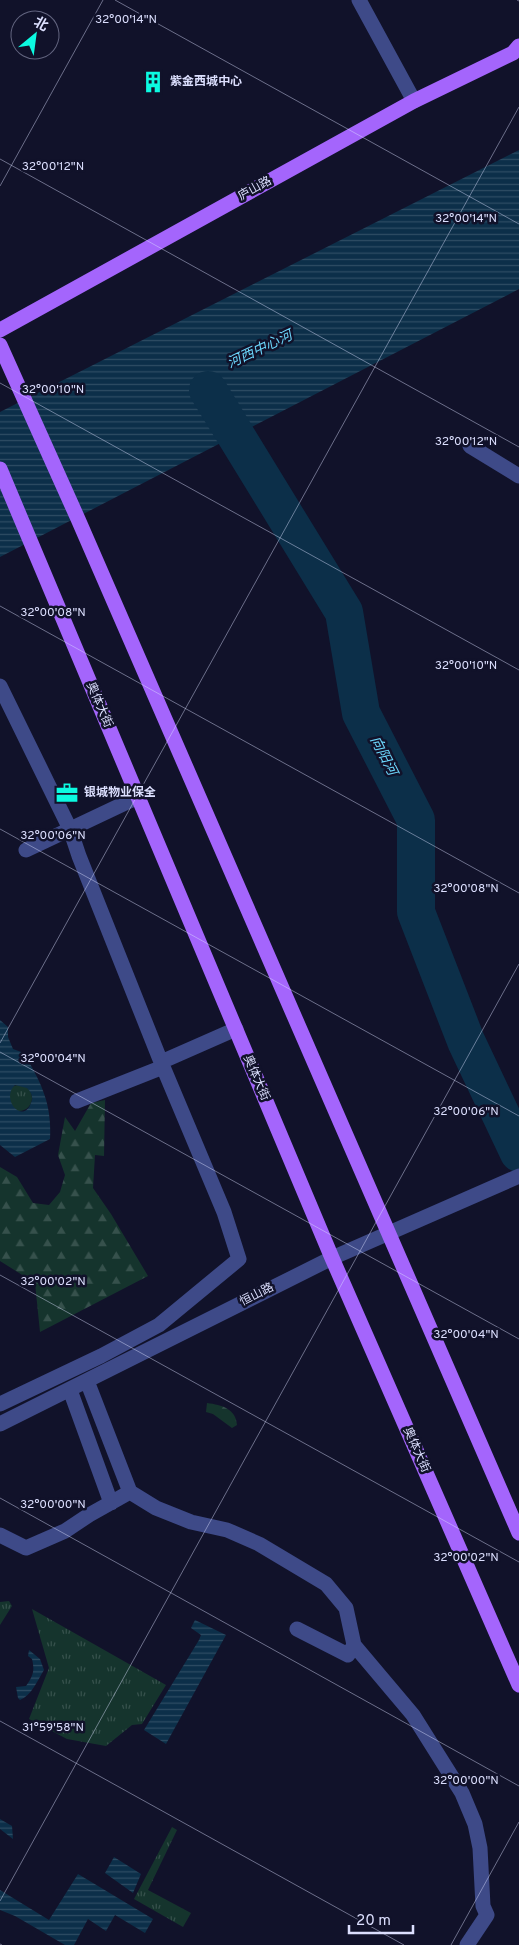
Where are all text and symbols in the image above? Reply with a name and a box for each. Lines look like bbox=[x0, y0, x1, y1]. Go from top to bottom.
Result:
north arrow bbox=[10, 10, 60, 60]
text: 32°00'14"N bbox=[95, 12, 157, 28]
text: 北 bbox=[30, 14, 51, 36]
building icon: 紫金西城中心 bbox=[140, 69, 166, 95]
place label: 紫金西城中心 bbox=[170, 74, 242, 90]
text: 32°00'12"N bbox=[22, 159, 84, 175]
street label: 庐山路 bbox=[235, 173, 275, 205]
text: 32°00'14"N bbox=[435, 211, 497, 227]
water label: 河西中心河 bbox=[225, 326, 298, 372]
text: 32°00'10"N bbox=[22, 382, 84, 398]
text: 32°00'12"N bbox=[435, 434, 497, 450]
text: 32°00'08"N bbox=[20, 605, 86, 621]
text: 32°00'10"N bbox=[435, 658, 497, 674]
street label: 奥体大街 bbox=[82, 680, 116, 730]
water label: 向阳河 bbox=[366, 733, 401, 781]
office icon: 银城物业保全 bbox=[54, 780, 80, 806]
place label: 银城物业保全 bbox=[84, 785, 156, 801]
text: 32°00'06"N bbox=[20, 828, 86, 844]
text: 32°00'08"N bbox=[433, 881, 499, 897]
text: 32°00'04"N bbox=[20, 1051, 86, 1067]
street label: 奥体大街 bbox=[239, 1053, 273, 1103]
text: 32°00'06"N bbox=[433, 1104, 499, 1120]
text: 32°00'02"N bbox=[20, 1274, 86, 1290]
street label: 恒山路 bbox=[237, 1280, 277, 1310]
text: 32°00'04"N bbox=[433, 1327, 499, 1343]
street label: 奥体大街 bbox=[399, 1425, 433, 1475]
text: 32°00'00"N bbox=[20, 1497, 86, 1513]
text: 32°00'02"N bbox=[433, 1550, 499, 1566]
text: 31°59'58"N bbox=[22, 1720, 84, 1736]
text: 32°00'00"N bbox=[433, 1773, 499, 1789]
scale bar bbox=[349, 1902, 413, 1934]
text: 20 m bbox=[356, 1912, 391, 1931]

